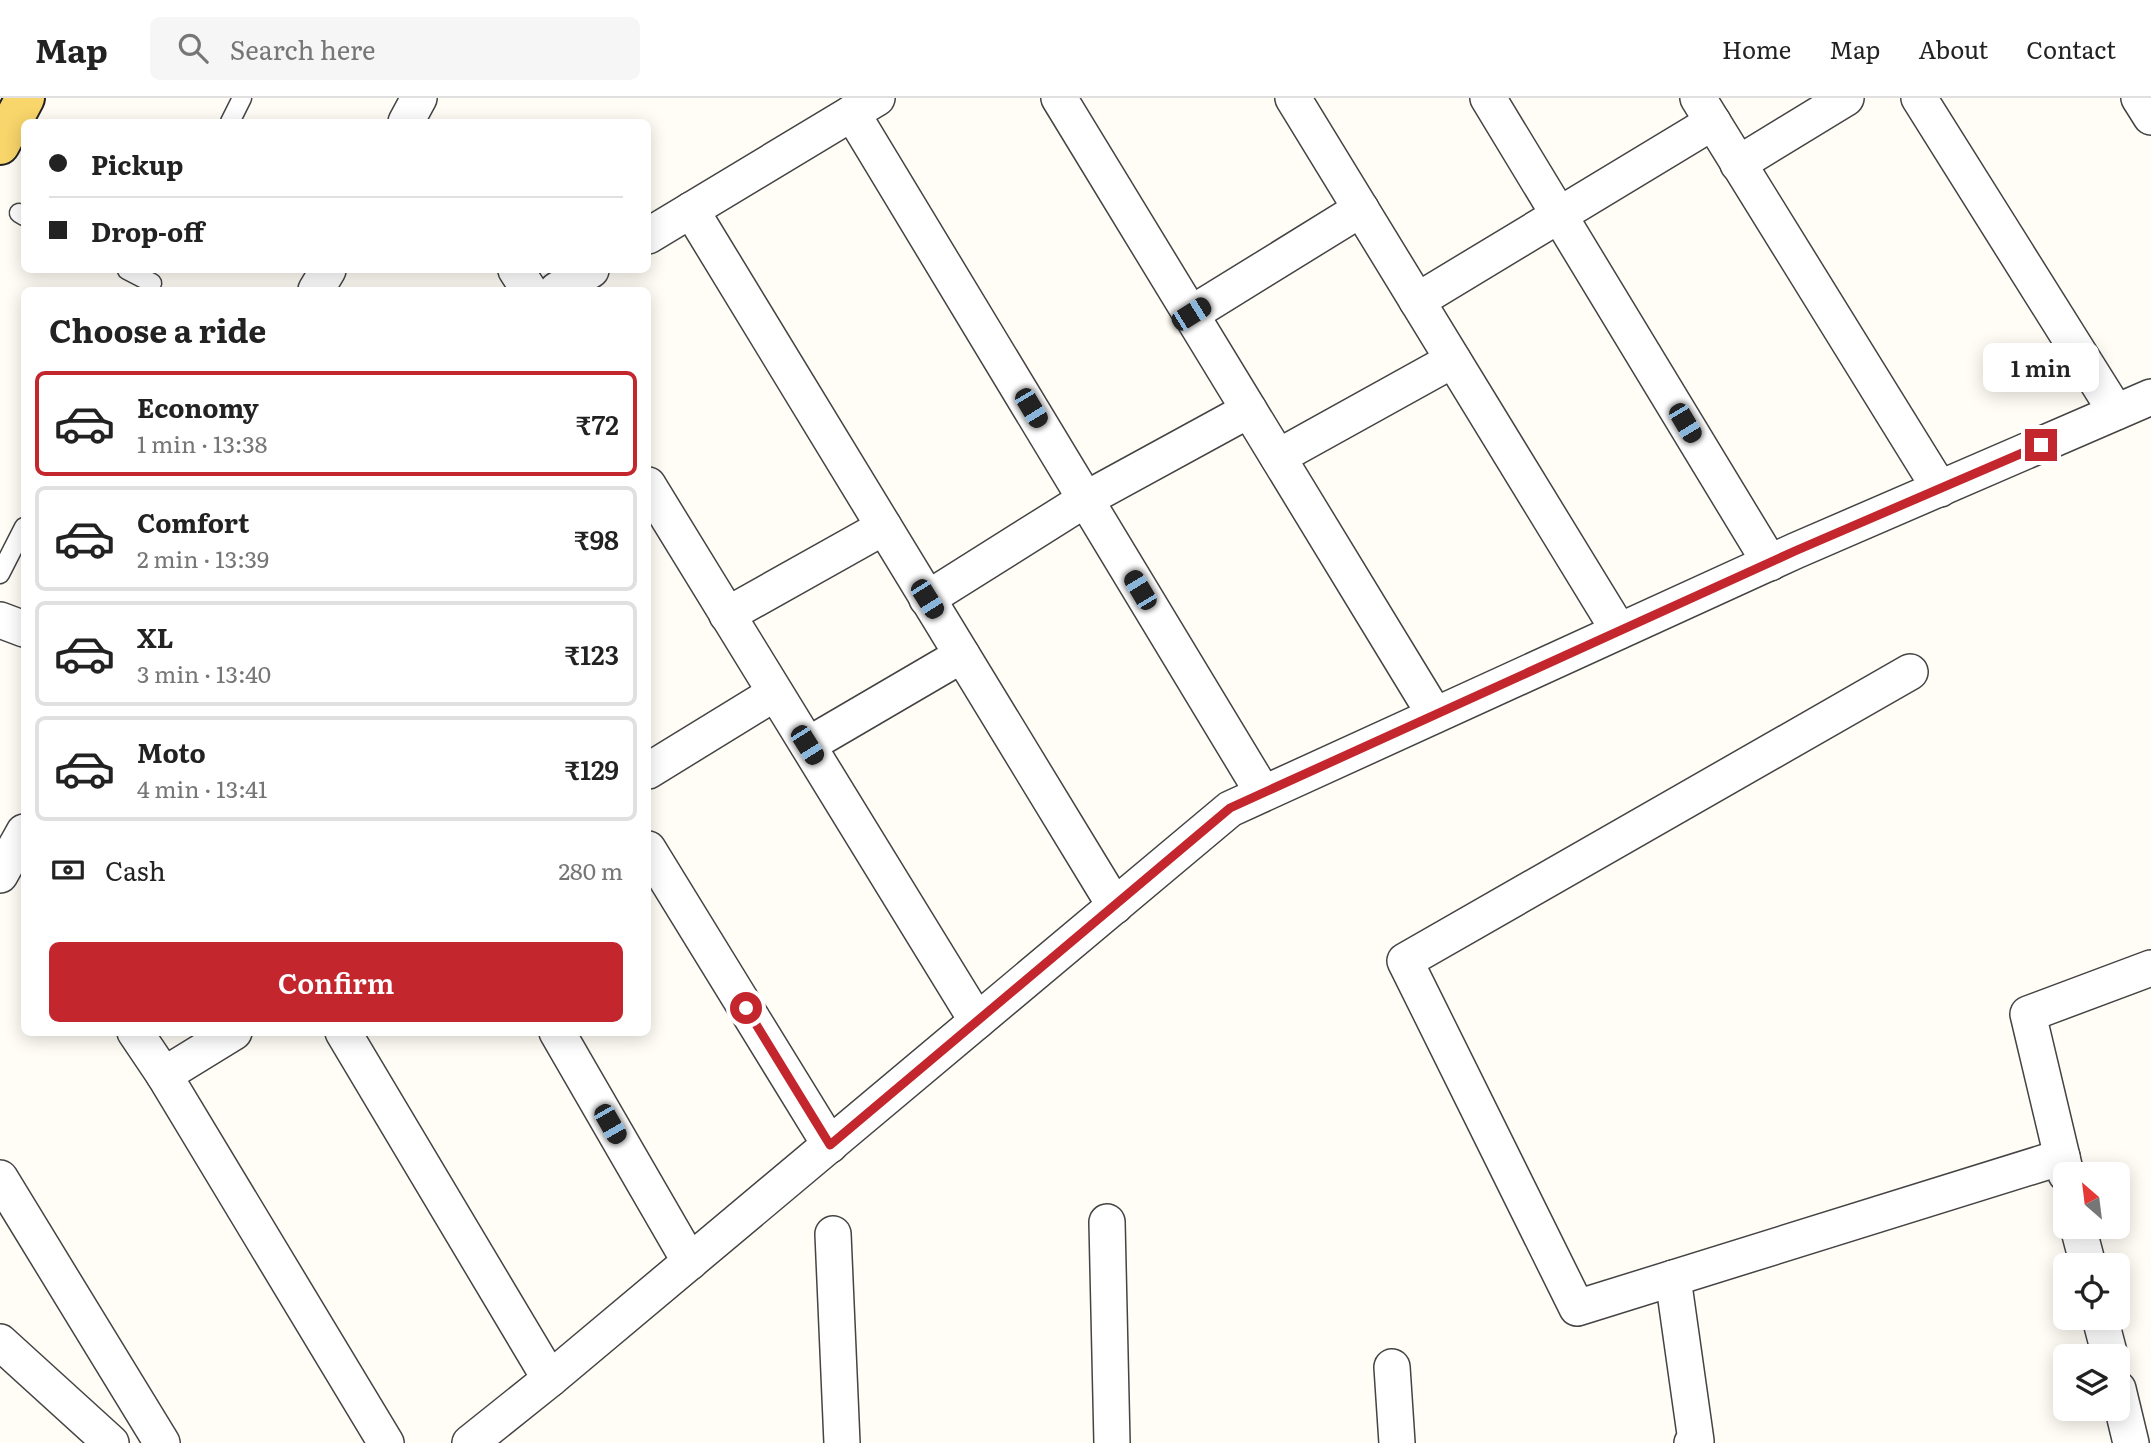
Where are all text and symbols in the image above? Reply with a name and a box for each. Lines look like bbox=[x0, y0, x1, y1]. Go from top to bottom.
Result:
search box bbox=[150, 17, 640, 80]
text: Map bbox=[35, 24, 108, 73]
icon: search bbox=[174, 29, 212, 67]
text: Search here bbox=[230, 29, 376, 68]
text: Home bbox=[1722, 31, 1791, 66]
text: Map bbox=[1829, 31, 1880, 66]
text: About bbox=[1918, 31, 1988, 66]
text: Contact bbox=[2026, 31, 2116, 66]
text: Pickup bbox=[91, 144, 183, 183]
text: Drop-off bbox=[91, 211, 204, 250]
car bbox=[1168, 294, 1215, 334]
text: Choose a ride bbox=[49, 305, 266, 353]
callout: 1 min bbox=[1983, 344, 2099, 392]
text: 1 min bbox=[2011, 350, 2071, 384]
car bbox=[1012, 385, 1051, 431]
text: Economy bbox=[137, 387, 259, 426]
icon: car bbox=[53, 392, 116, 455]
car bbox=[1666, 400, 1705, 446]
text: ₹72 bbox=[576, 404, 619, 443]
text: 1 min · 13:38 bbox=[137, 426, 267, 460]
route end bbox=[2025, 429, 2057, 461]
text: Comfort bbox=[137, 502, 249, 541]
icon: car bbox=[53, 507, 116, 570]
text: ₹98 bbox=[574, 519, 619, 558]
text: 2 min · 13:39 bbox=[137, 541, 269, 575]
car bbox=[1121, 567, 1160, 613]
car bbox=[907, 576, 948, 622]
text: XL bbox=[137, 617, 174, 656]
icon: car bbox=[53, 622, 116, 685]
text: ₹123 bbox=[565, 634, 619, 673]
text: 3 min · 13:40 bbox=[137, 656, 271, 690]
car bbox=[787, 722, 828, 768]
text: Moto bbox=[137, 732, 206, 771]
icon: car bbox=[53, 737, 116, 800]
text: ₹129 bbox=[564, 749, 619, 788]
text: 4 min · 13:41 bbox=[137, 771, 267, 805]
text: Cash bbox=[105, 850, 166, 889]
icon: cash bbox=[49, 851, 87, 889]
text: 280 m bbox=[558, 853, 623, 887]
button: Confirm bbox=[49, 942, 623, 1022]
route start bbox=[730, 992, 762, 1024]
car bbox=[591, 1101, 630, 1147]
north arrow bbox=[2053, 1162, 2130, 1239]
map controls bbox=[2053, 1162, 2130, 1421]
button: locate bbox=[2053, 1253, 2130, 1330]
button: layers bbox=[2053, 1344, 2130, 1421]

